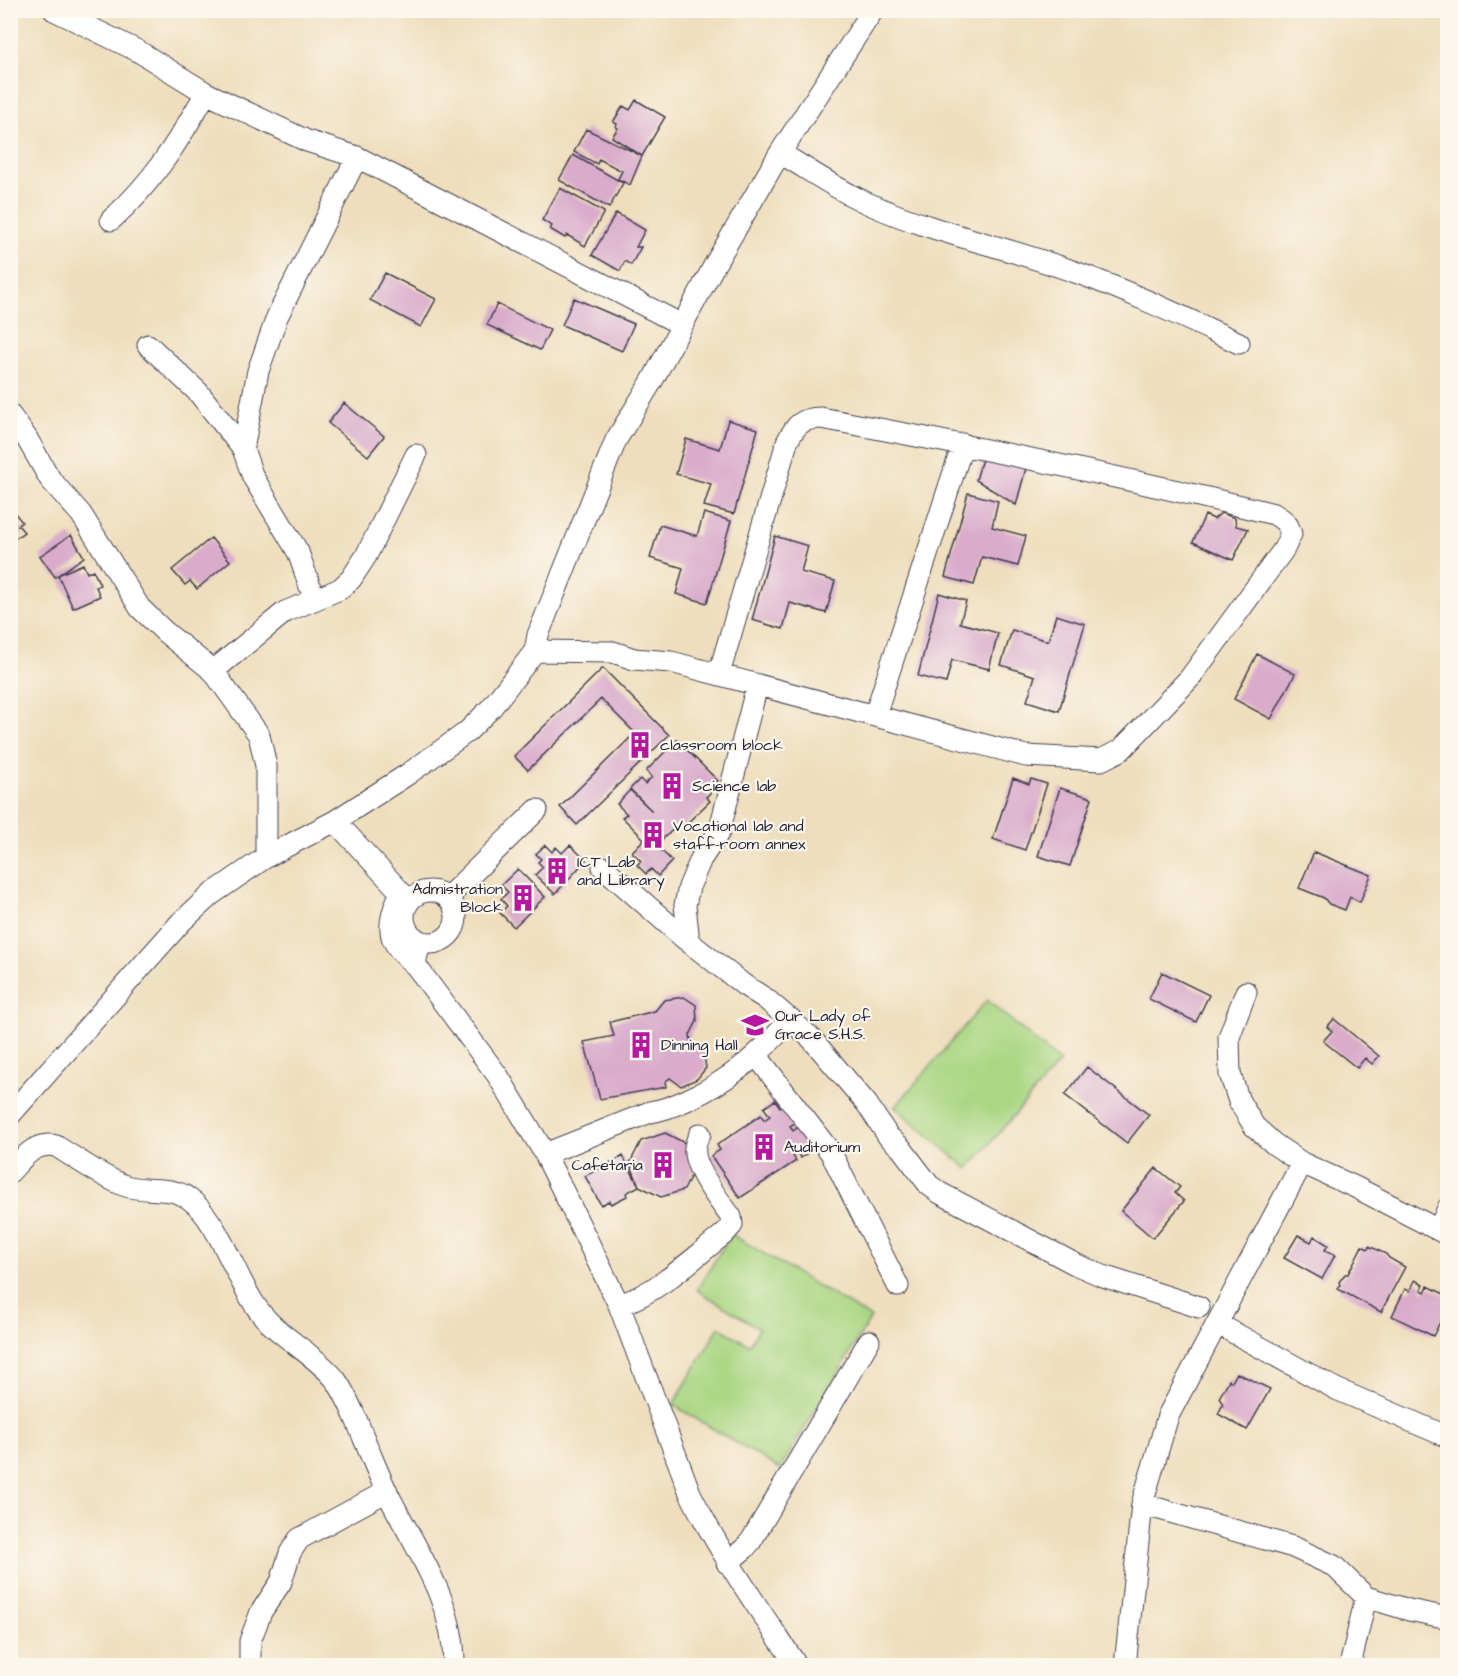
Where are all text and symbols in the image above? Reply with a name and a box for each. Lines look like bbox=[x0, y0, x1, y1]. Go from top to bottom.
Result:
building icon: classroom block bbox=[625, 730, 655, 760]
place label: classroom block bbox=[660, 734, 783, 756]
building icon: Science lab bbox=[657, 771, 687, 801]
place label: Science lab bbox=[692, 775, 776, 797]
place label: Vocational lab and staff-room annex bbox=[673, 815, 806, 855]
building icon: Vocational lab and staff-room annex bbox=[638, 820, 668, 850]
place label: ICT Lab and Library bbox=[577, 851, 665, 892]
building icon: ICT Lab and Library bbox=[542, 856, 572, 886]
place label: Admistration Block bbox=[412, 878, 503, 918]
building icon: Admistration Block bbox=[508, 883, 538, 913]
place label: Our Lady of Grace S.H.S. bbox=[775, 1005, 871, 1045]
school or university icon: Our Lady of Grace S.H.S. bbox=[740, 1010, 770, 1040]
building icon: Dinning Hall bbox=[626, 1030, 656, 1060]
place label: Dinning Hall bbox=[661, 1034, 738, 1057]
building icon: Auditorium bbox=[749, 1132, 779, 1162]
place label: Auditorium bbox=[784, 1136, 861, 1158]
building icon: Cafetaria bbox=[648, 1150, 678, 1180]
place label: Cafetaria bbox=[571, 1154, 643, 1176]

